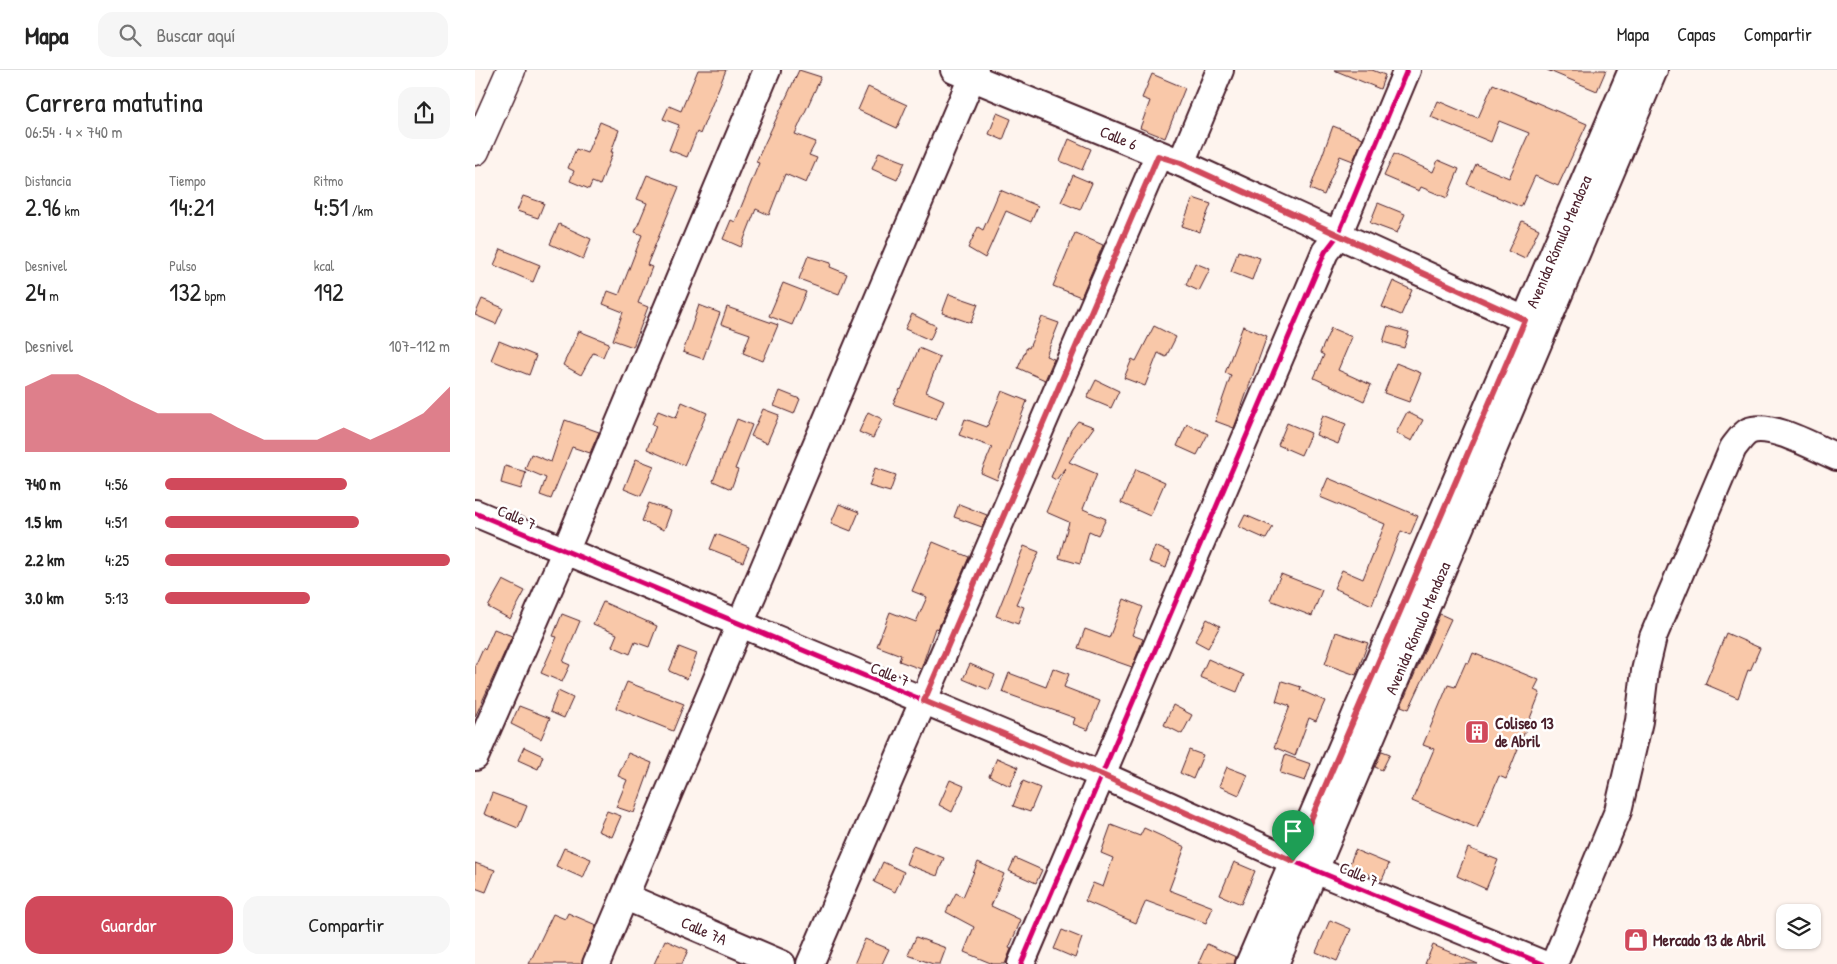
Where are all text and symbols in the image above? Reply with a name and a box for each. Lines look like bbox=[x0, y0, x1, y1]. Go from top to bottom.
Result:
search box bbox=[98, 12, 448, 57]
text: Mapa bbox=[25, 19, 68, 51]
icon: search bbox=[116, 21, 144, 49]
text: Buscar aquí bbox=[156, 22, 236, 48]
text: Mapa bbox=[1617, 22, 1649, 47]
text: Capas bbox=[1677, 22, 1716, 47]
text: Compartir bbox=[1744, 22, 1812, 47]
text: Carrera matutina bbox=[25, 83, 203, 121]
button: share bbox=[398, 87, 450, 139]
street label: Calle 6 bbox=[1097, 120, 1141, 155]
text: 06:54 · 4 × 740 m bbox=[25, 121, 122, 143]
text: Distancia bbox=[25, 171, 71, 190]
text: Tiempo bbox=[169, 171, 206, 190]
text: Ritmo bbox=[314, 171, 343, 190]
street label: Avenida Rómulo Mendoza bbox=[1520, 172, 1597, 311]
text: 2.96 bbox=[25, 190, 61, 224]
text: 14:21 bbox=[169, 190, 214, 224]
text: 4:51 bbox=[314, 190, 348, 224]
text: km bbox=[61, 201, 80, 220]
text: /km bbox=[348, 201, 373, 220]
text: Desnivel bbox=[25, 256, 67, 275]
text: Pulso bbox=[169, 256, 196, 275]
text: kcal bbox=[314, 256, 334, 275]
text: 24 bbox=[25, 275, 46, 309]
text: 132 bbox=[169, 275, 201, 309]
text: 192 bbox=[314, 275, 344, 309]
text: m bbox=[46, 286, 59, 305]
text: bpm bbox=[201, 286, 226, 305]
text: Desnivel bbox=[25, 335, 73, 357]
text: 107–112 m bbox=[389, 335, 450, 357]
text: 740 m bbox=[25, 473, 61, 495]
text: 4:56 bbox=[105, 473, 128, 495]
street label: Calle 7 bbox=[494, 499, 540, 535]
text: 1.5 km bbox=[25, 511, 62, 533]
text: 4:51 bbox=[105, 511, 127, 533]
text: 2.2 km bbox=[25, 549, 65, 571]
text: 4:25 bbox=[105, 549, 129, 571]
street label: Avenida Rómulo Mendoza bbox=[1380, 558, 1455, 698]
text: 3.0 km bbox=[25, 587, 64, 609]
text: 5:13 bbox=[105, 587, 128, 609]
street label: Calle 7 bbox=[867, 656, 913, 692]
place label: Coliseo 13 de Abril bbox=[1495, 712, 1554, 752]
building icon: Coliseo 13 de Abril bbox=[1464, 719, 1490, 745]
pin bbox=[1272, 810, 1314, 861]
icon: arrive bbox=[1279, 817, 1307, 845]
street label: Calle 7 bbox=[1336, 856, 1382, 892]
button: Guardar bbox=[25, 896, 233, 954]
button: Compartir bbox=[243, 896, 450, 954]
map controls bbox=[1776, 904, 1821, 949]
button: layers bbox=[1776, 904, 1821, 949]
street label: Calle 7A bbox=[678, 911, 731, 950]
shop icon: Mercado 13 de Abril bbox=[1623, 927, 1649, 953]
place label: Mercado 13 de Abril bbox=[1653, 929, 1766, 951]

